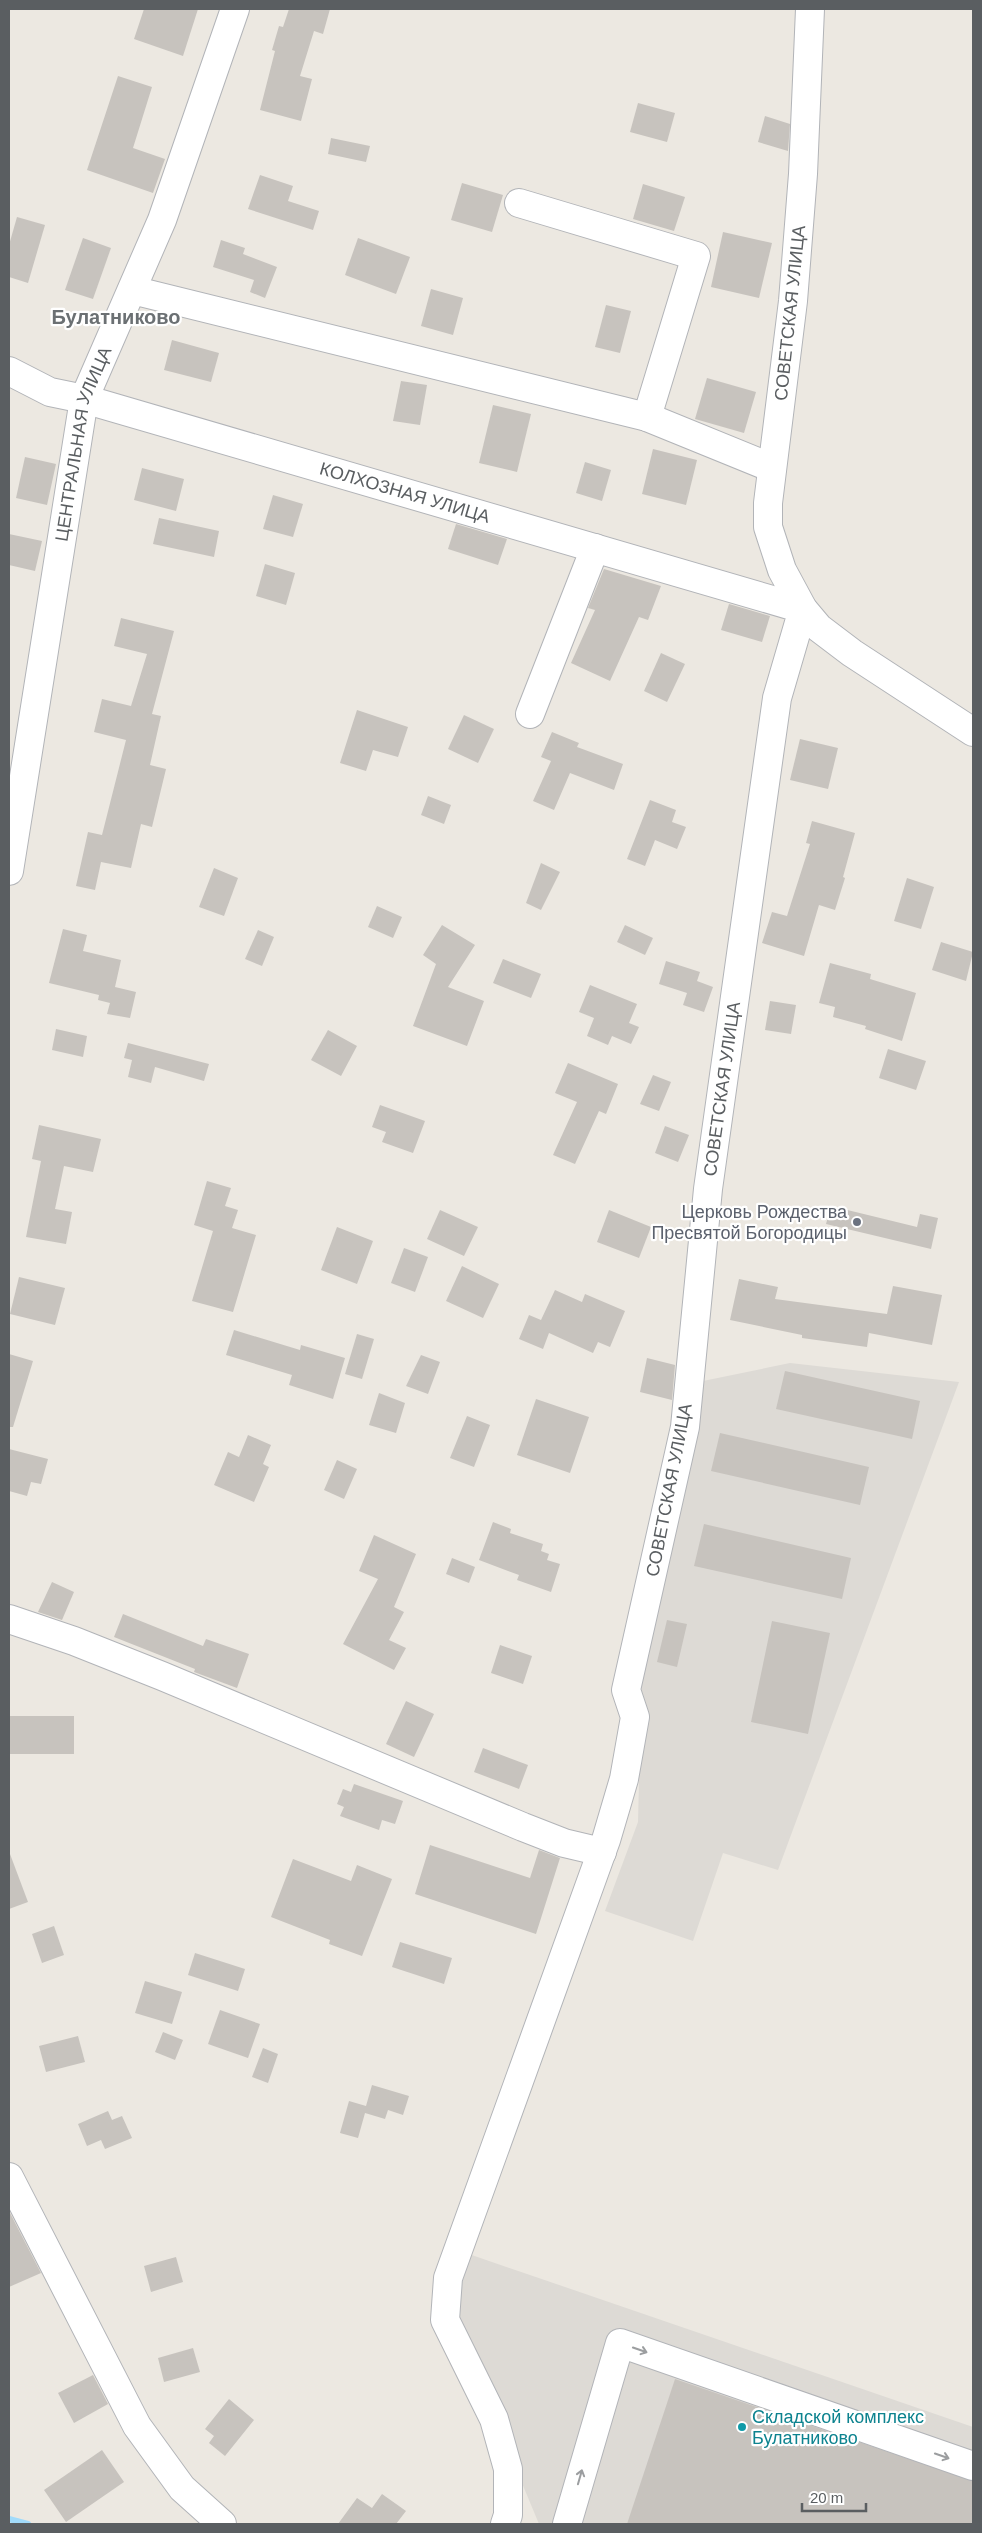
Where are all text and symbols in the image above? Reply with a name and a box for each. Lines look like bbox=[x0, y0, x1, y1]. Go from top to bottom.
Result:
street label: СОВЕТСКАЯ УЛИЦА bbox=[771, 224, 809, 402]
district label: Булатниково bbox=[51, 306, 181, 328]
street label: ЦЕНТРАЛЬНАЯ УЛИЦА bbox=[52, 344, 116, 543]
street label: КОЛХОЗНАЯ УЛИЦА bbox=[317, 458, 492, 527]
street label: СОВЕТСКАЯ УЛИЦА bbox=[700, 1000, 744, 1178]
place label: Церковь Рождества Пресвятой Богородицы bbox=[651, 1202, 848, 1243]
marker: Церковь Рождества Пресвятой Богородицы bbox=[851, 1216, 863, 1228]
street label: СОВЕТСКАЯ УЛИЦА bbox=[642, 1402, 696, 1578]
one-way arrow bbox=[632, 2346, 648, 2355]
place label: Складской комплекс Булатниково bbox=[752, 2407, 924, 2448]
marker: Складской комплекс Булатниково bbox=[736, 2421, 748, 2433]
one-way arrow bbox=[934, 2452, 950, 2461]
one-way arrow bbox=[576, 2470, 586, 2486]
scale bar bbox=[802, 2480, 866, 2512]
text: 20 m bbox=[810, 2489, 843, 2506]

